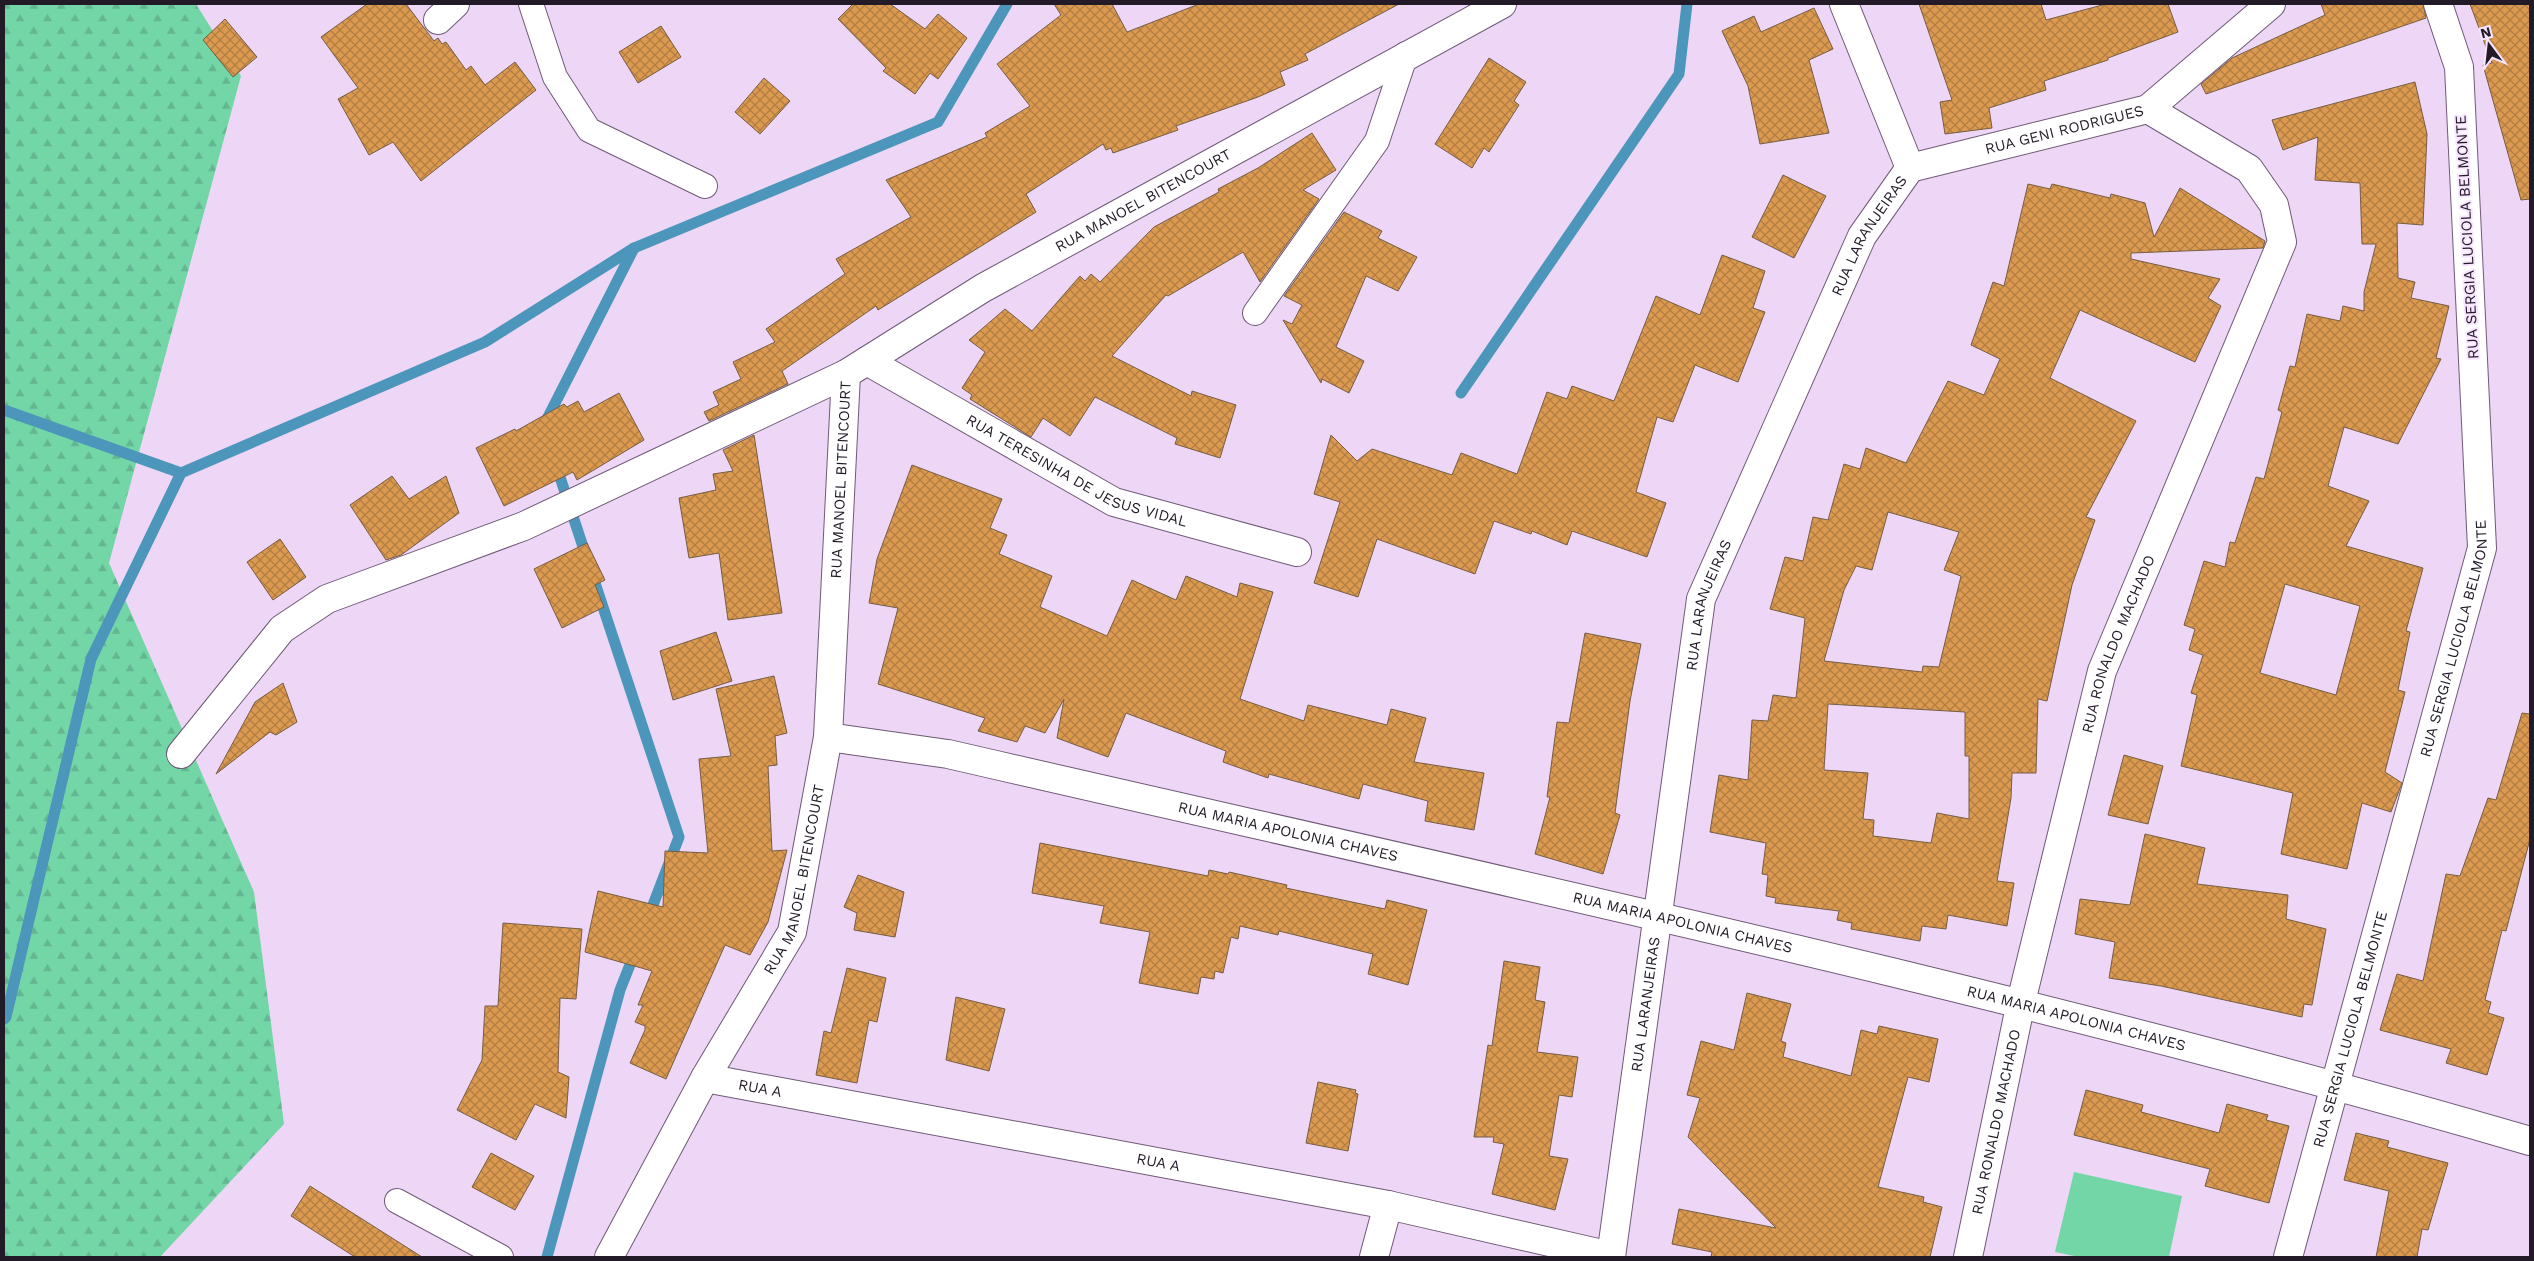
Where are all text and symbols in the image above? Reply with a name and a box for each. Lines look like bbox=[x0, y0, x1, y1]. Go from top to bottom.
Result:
north arrow bbox=[2464, 20, 2514, 70]
text: N bbox=[2479, 23, 2493, 42]
street label: RUA GENI RODRIGUES bbox=[1983, 101, 2146, 158]
street label: RUA SERGIA LUCIOLA BELMONTE bbox=[2452, 115, 2482, 359]
street label: RUA MANOEL BITENCOURT bbox=[1052, 145, 1234, 256]
street label: RUA LARANJEIRAS bbox=[1828, 172, 1911, 299]
street label: RUA MANOEL BITENCOURT bbox=[827, 380, 855, 579]
street label: RUA TERESINHA DE JESUS VIDAL bbox=[963, 411, 1189, 531]
street label: RUA SERGIA LUCIOLA BELMONTE bbox=[2416, 519, 2491, 759]
street label: RUA LARANJEIRAS bbox=[1682, 537, 1735, 672]
street label: RUA RONALDO MACHADO bbox=[2078, 552, 2159, 735]
street label: RUA MANOEL BITENCOURT bbox=[760, 783, 828, 978]
street label: RUA MARIA APOLONIA CHAVES bbox=[1176, 798, 1400, 865]
street label: RUA MARIA APOLONIA CHAVES bbox=[1571, 888, 1794, 957]
street label: RUA SERGIA LUCIOLA BELMONTE bbox=[2309, 909, 2391, 1150]
street label: RUA LARANJEIRAS bbox=[1627, 936, 1664, 1073]
street label: RUA MARIA APOLONIA CHAVES bbox=[1965, 982, 2188, 1055]
street label: RUA RONALDO MACHADO bbox=[1968, 1028, 2024, 1216]
street label: RUA A bbox=[737, 1075, 783, 1101]
street label: RUA A bbox=[1135, 1149, 1182, 1175]

